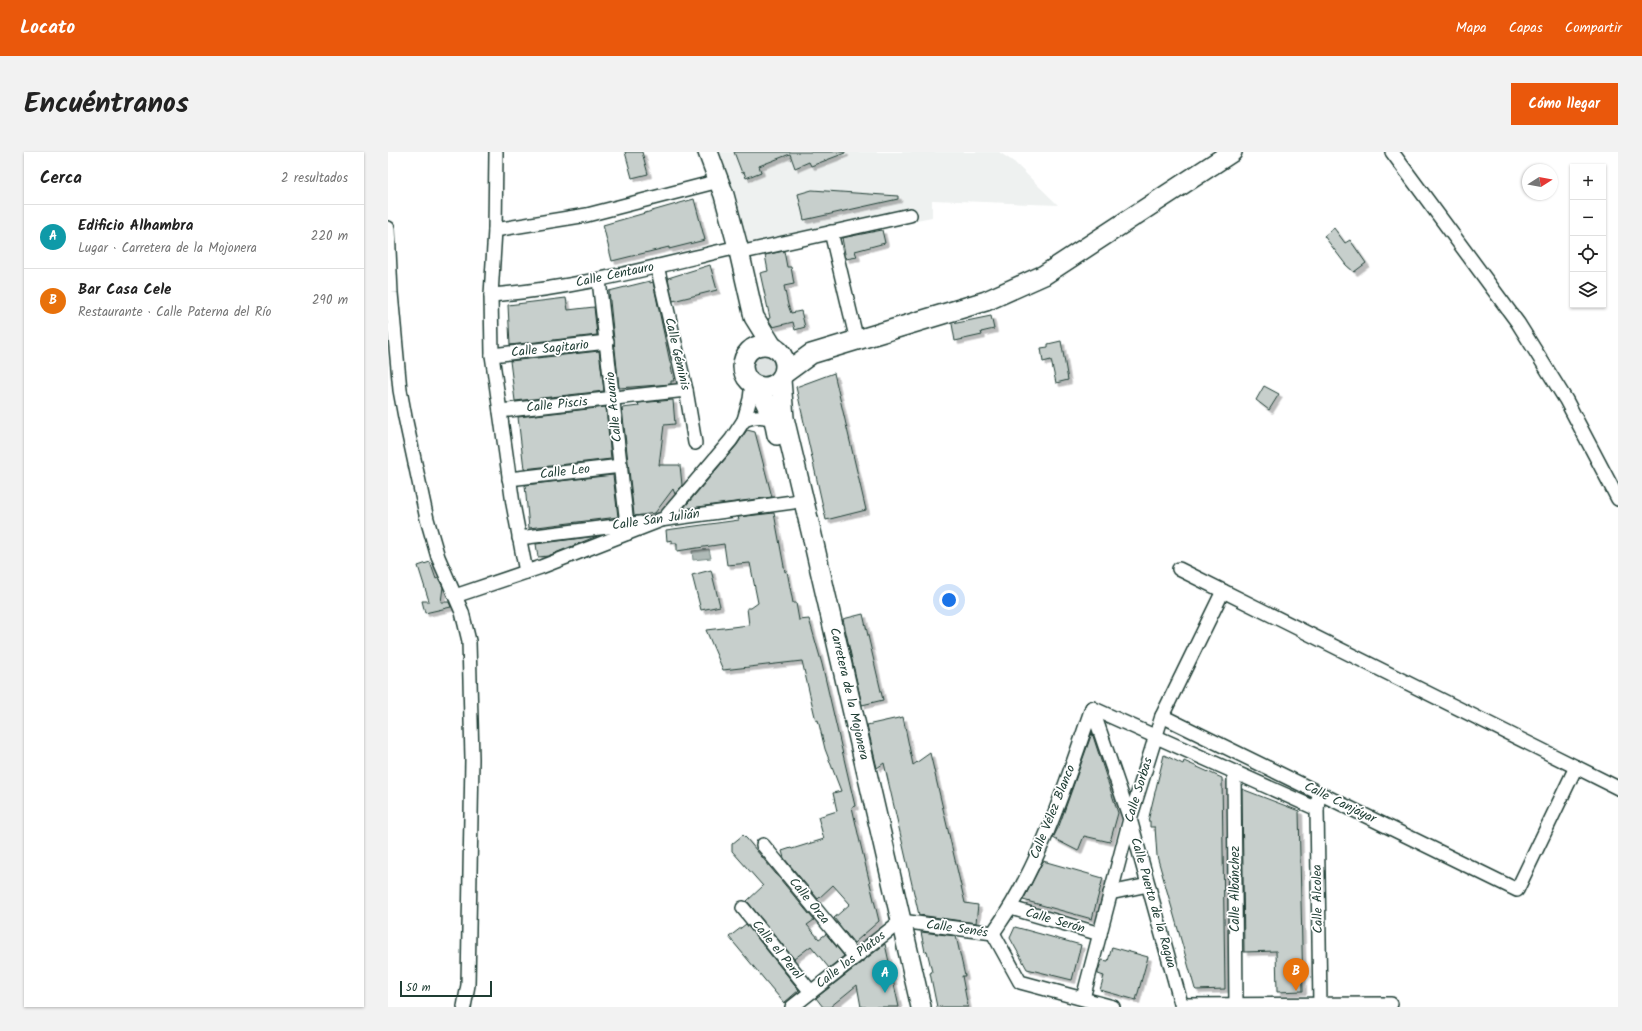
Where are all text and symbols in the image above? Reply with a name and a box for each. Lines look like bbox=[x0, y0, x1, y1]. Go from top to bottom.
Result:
text: Locato bbox=[20, 13, 75, 43]
text: Mapa bbox=[1456, 17, 1487, 39]
text: Capas bbox=[1509, 17, 1543, 39]
text: Compartir bbox=[1565, 17, 1622, 39]
text: Encuéntranos bbox=[24, 82, 189, 127]
button: Cómo llegar bbox=[1511, 83, 1618, 125]
north arrow bbox=[1522, 164, 1558, 200]
map controls bbox=[1570, 164, 1606, 308]
button: + bbox=[1570, 164, 1606, 200]
text: Cerca bbox=[40, 165, 82, 192]
text: 2 resultados bbox=[281, 168, 348, 189]
button: − bbox=[1570, 200, 1606, 236]
text: Edificio Alhambra bbox=[78, 214, 193, 238]
text: A bbox=[49, 226, 57, 247]
text: 220 m bbox=[311, 226, 348, 247]
button: locate bbox=[1570, 236, 1606, 272]
text: Lugar · Carretera de la Mojonera bbox=[78, 238, 257, 259]
street label: Calle Centauro bbox=[574, 256, 656, 294]
button: layers bbox=[1570, 272, 1606, 308]
text: Bar Casa Cele bbox=[78, 278, 171, 302]
text: B bbox=[49, 290, 57, 311]
text: 290 m bbox=[312, 290, 348, 311]
text: Restaurante · Calle Paterna del Río bbox=[78, 302, 271, 323]
street label: Calle Géminis bbox=[658, 316, 696, 393]
street label: Calle Sagitario bbox=[510, 334, 590, 364]
street label: Calle Acuario bbox=[600, 371, 628, 443]
street label: Calle Piscis bbox=[525, 391, 589, 419]
street label: Calle Leo bbox=[539, 459, 591, 485]
street label: Calle San Julián bbox=[611, 503, 701, 537]
your location bbox=[939, 590, 959, 610]
street label: Carretera de la Mojonera bbox=[824, 626, 874, 762]
street label: Calle Sorbas bbox=[1119, 755, 1159, 825]
street label: Calle Vélez Blanco bbox=[1025, 762, 1082, 862]
street label: Calle Canjáyar bbox=[1300, 776, 1380, 830]
street label: Calle Puerto de la Ragua bbox=[1124, 835, 1182, 971]
street label: Calle Albánchez bbox=[1225, 845, 1246, 932]
street label: Calle Alcolea bbox=[1307, 864, 1329, 934]
street label: Calle Orza bbox=[783, 873, 835, 929]
street label: Calle Serón bbox=[1023, 902, 1087, 940]
street label: Calle Senés bbox=[925, 914, 990, 944]
street label: Calle el Perol bbox=[746, 915, 808, 985]
street label: Calle los Platos bbox=[811, 926, 891, 994]
pin: B bbox=[1283, 958, 1309, 991]
pin: A bbox=[872, 960, 898, 993]
scale bar bbox=[400, 979, 492, 998]
text: 50 m bbox=[406, 979, 431, 997]

